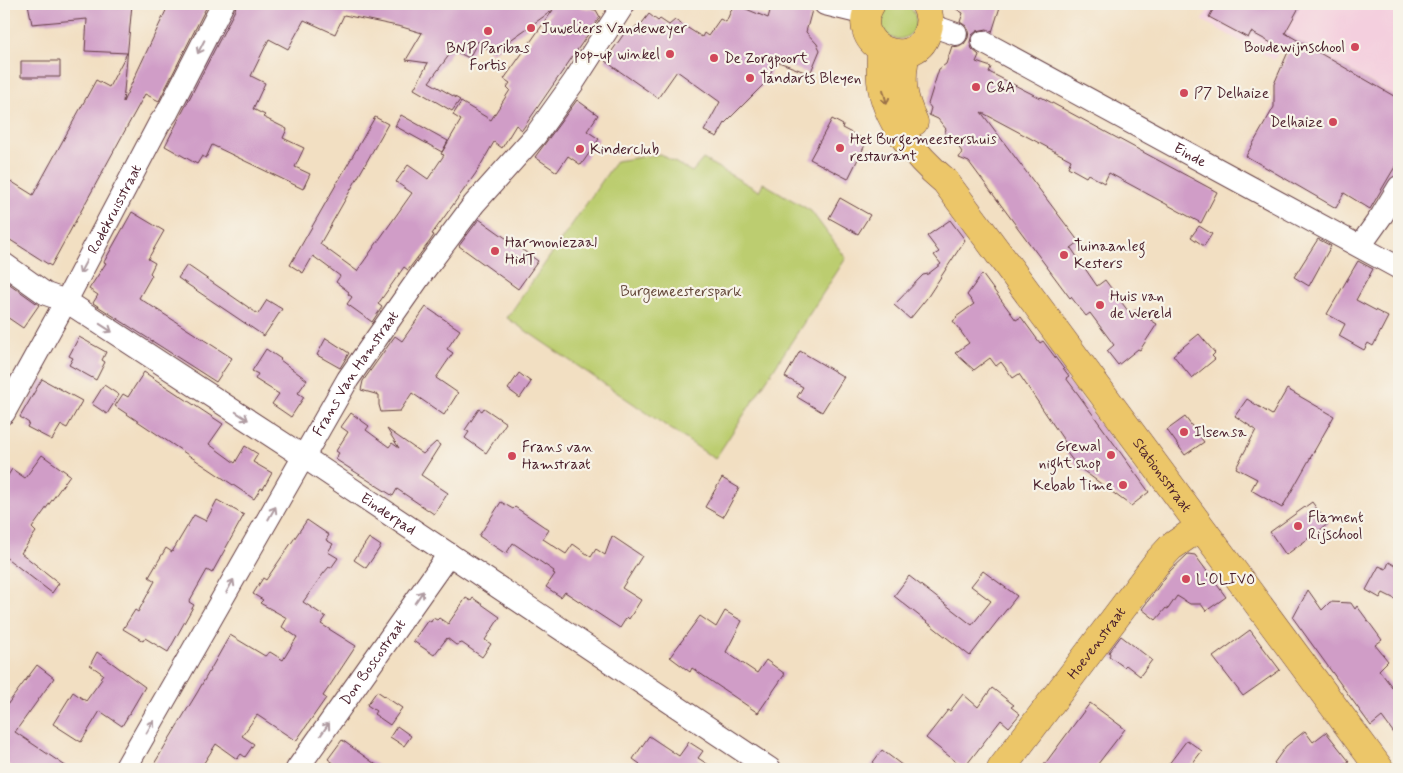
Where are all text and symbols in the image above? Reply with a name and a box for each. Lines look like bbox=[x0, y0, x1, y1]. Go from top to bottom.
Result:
place label: Juweliers Vandeweyer bbox=[541, 19, 688, 39]
marker: Juweliers Vandeweyer bbox=[525, 22, 537, 34]
marker: BNP Paribas Fortis bbox=[482, 25, 494, 37]
place label: Boudewijnschool bbox=[1244, 38, 1345, 58]
one-way arrow bbox=[196, 39, 205, 54]
place label: BNP Paribas Fortis bbox=[446, 39, 530, 76]
marker: Boudewijnschool bbox=[1349, 41, 1361, 53]
place label: pop-up winkel bbox=[574, 45, 660, 65]
marker: pop-up winkel bbox=[664, 48, 676, 60]
place label: De Zorgpoort bbox=[724, 49, 808, 69]
marker: De Zorgpoort bbox=[708, 52, 720, 64]
place label: Tandarts Bleyen bbox=[760, 69, 861, 89]
marker: Tandarts Bleyen bbox=[744, 72, 756, 84]
place label: C&A bbox=[986, 78, 1015, 98]
marker: C&A bbox=[970, 81, 982, 93]
place label: P7 Delhaize bbox=[1194, 84, 1269, 104]
marker: P7 Delhaize bbox=[1178, 87, 1190, 99]
one-way arrow bbox=[881, 89, 891, 105]
place label: Delhaize bbox=[1270, 113, 1323, 133]
marker: Delhaize bbox=[1327, 116, 1339, 128]
place label: Het Burgemeestershuis restaurant bbox=[850, 130, 997, 167]
street label: Einde bbox=[1170, 139, 1210, 173]
place label: Kinderclub bbox=[590, 140, 659, 160]
marker: Het Burgemeestershuis restaurant bbox=[834, 142, 846, 154]
marker: Kinderclub bbox=[574, 143, 586, 155]
street label: Rodekruisstraat bbox=[83, 161, 147, 258]
place label: Harmoniezaal HidT bbox=[505, 233, 597, 270]
place label: Tuinaanleg Kesters bbox=[1074, 237, 1146, 274]
marker: Harmoniezaal HidT bbox=[489, 245, 501, 257]
marker: Tuinaanleg Kesters bbox=[1058, 249, 1070, 261]
one-way arrow bbox=[78, 260, 88, 275]
park label: Burgemeesterspark bbox=[620, 282, 742, 303]
place label: Huis van de Wereld bbox=[1110, 287, 1172, 324]
marker: Huis van de Wereld bbox=[1094, 299, 1106, 311]
street label: Frans Van Hamstraat bbox=[308, 307, 404, 440]
one-way arrow bbox=[99, 322, 113, 333]
one-way arrow bbox=[235, 412, 249, 422]
place label: Ilsensa bbox=[1194, 423, 1247, 443]
marker: Ilsensa bbox=[1178, 426, 1190, 438]
street label: Stationsstraat bbox=[1127, 434, 1196, 517]
place label: Grewal night shop bbox=[1039, 437, 1101, 475]
place label: Frans van Hamstraat bbox=[522, 438, 593, 475]
marker: Grewal night shop bbox=[1105, 449, 1117, 461]
marker: Frans van Hamstraat bbox=[506, 450, 518, 462]
place label: Kebab Time bbox=[1033, 476, 1113, 496]
marker: Kebab Time bbox=[1117, 479, 1129, 491]
street label: Einderpad bbox=[356, 489, 420, 540]
one-way arrow bbox=[268, 506, 277, 521]
place label: Flament Rijschool bbox=[1308, 508, 1364, 545]
marker: Flament Rijschool bbox=[1292, 520, 1304, 532]
place label: L'OLIVO bbox=[1196, 570, 1255, 590]
marker: L'OLIVO bbox=[1180, 573, 1192, 585]
one-way arrow bbox=[226, 579, 236, 594]
one-way arrow bbox=[414, 590, 424, 604]
street label: Hoevenstraat bbox=[1063, 603, 1131, 684]
street label: Don Boscostraat bbox=[336, 615, 411, 710]
one-way arrow bbox=[146, 721, 156, 735]
one-way arrow bbox=[320, 723, 330, 737]

